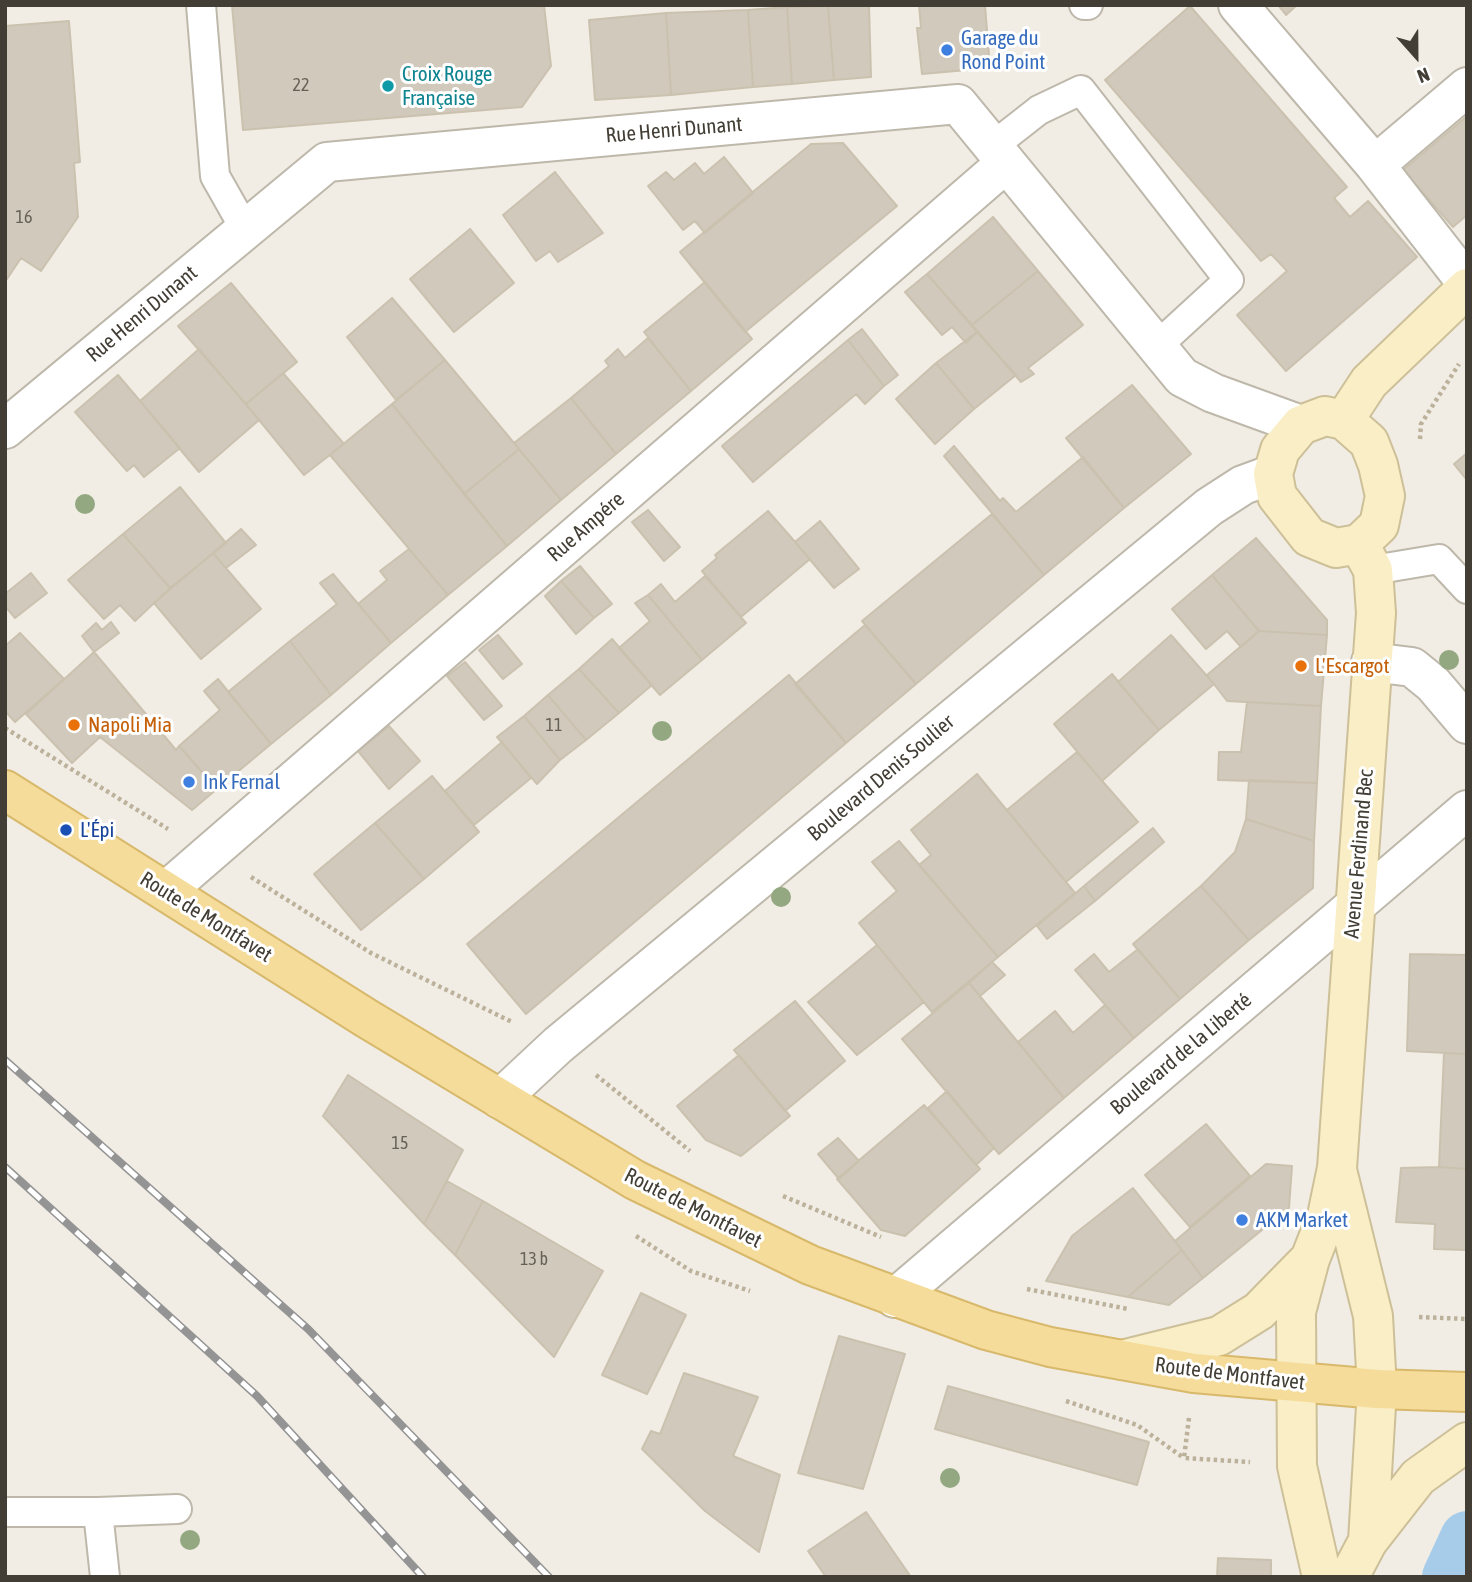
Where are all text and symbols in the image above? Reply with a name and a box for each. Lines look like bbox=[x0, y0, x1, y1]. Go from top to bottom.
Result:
north arrow bbox=[1381, 21, 1451, 91]
place label: Garage du Rond Point bbox=[961, 25, 1045, 75]
marker: Garage du Rond Point bbox=[939, 42, 955, 58]
place label: Croix Rouge Française bbox=[402, 61, 492, 111]
text: N bbox=[1414, 63, 1433, 88]
house number: 22 bbox=[293, 74, 309, 96]
marker: Croix Rouge Française bbox=[380, 78, 396, 94]
street label: Rue Henri Dunant bbox=[605, 111, 743, 149]
house number: 16 bbox=[16, 206, 32, 228]
street label: Rue Henri Dunant bbox=[81, 260, 203, 368]
street label: Rue Ampére bbox=[542, 487, 630, 567]
place label: L'Escargot bbox=[1315, 653, 1390, 679]
marker: L'Escargot bbox=[1293, 658, 1309, 674]
street label: Boulevard Denis Soulier bbox=[803, 709, 959, 847]
place label: Napoli Mia bbox=[88, 712, 172, 738]
house number: 11 bbox=[546, 714, 562, 736]
marker: Napoli Mia bbox=[66, 717, 82, 733]
street label: Avenue Ferdinand Bec bbox=[1339, 768, 1379, 940]
place label: Ink Fernal bbox=[203, 769, 280, 795]
marker: Ink Fernal bbox=[181, 774, 197, 790]
place label: L'Épi bbox=[80, 817, 114, 843]
marker: L'Épi bbox=[58, 822, 74, 838]
street label: Route de Montfavet bbox=[135, 866, 277, 968]
street label: Boulevard de la Liberté bbox=[1105, 988, 1257, 1120]
house number: 15 bbox=[392, 1132, 408, 1154]
street label: Route de Montfavet bbox=[620, 1163, 766, 1253]
place label: AKM Market bbox=[1256, 1207, 1348, 1233]
marker: AKM Market bbox=[1234, 1212, 1250, 1228]
house number: 13 b bbox=[520, 1248, 548, 1270]
street label: Route de Montfavet bbox=[1154, 1352, 1306, 1396]

